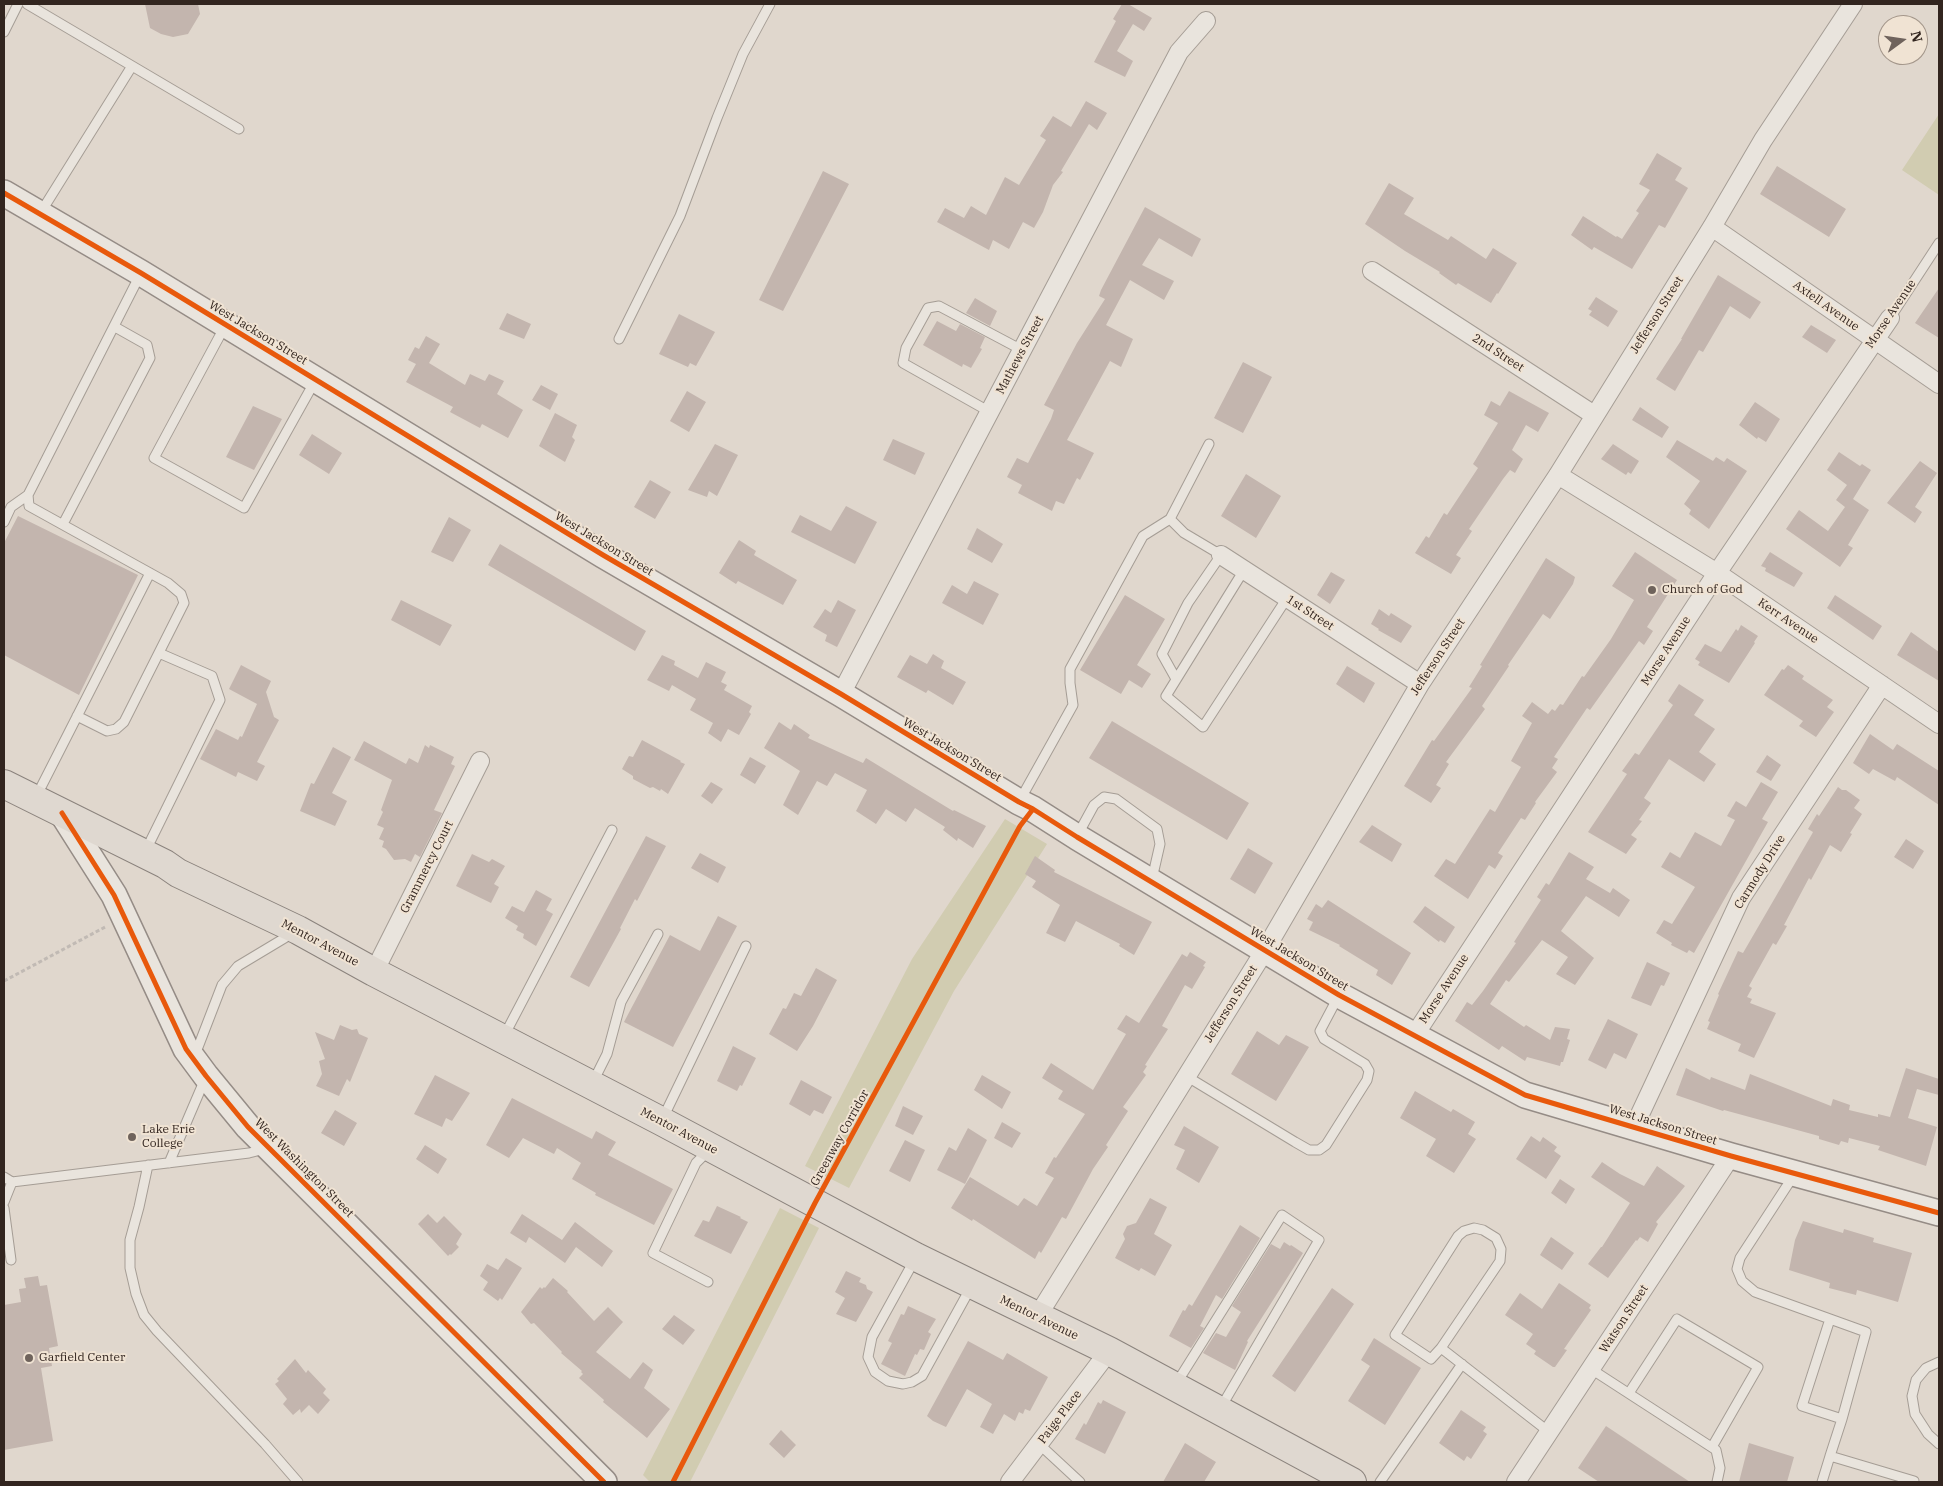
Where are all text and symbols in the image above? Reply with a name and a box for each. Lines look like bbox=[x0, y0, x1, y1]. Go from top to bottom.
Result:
north arrow bbox=[1878, 15, 1928, 65]
text: N bbox=[1907, 29, 1927, 44]
street label: Jefferson Street bbox=[1627, 274, 1687, 356]
street label: Morse Avenue bbox=[1863, 277, 1919, 351]
street label: Axtell Avenue bbox=[1790, 278, 1862, 334]
street label: West Jackson Street bbox=[206, 298, 310, 368]
street label: Mathews Street bbox=[993, 313, 1047, 397]
street label: 2nd Street bbox=[1469, 331, 1527, 375]
street label: West Jackson Street bbox=[552, 509, 656, 579]
place label: Church of God bbox=[1662, 583, 1743, 597]
marker: Church of God bbox=[1646, 584, 1658, 596]
street label: 1st Street bbox=[1284, 592, 1336, 634]
street label: Kerr Avenue bbox=[1755, 595, 1821, 647]
street label: Morse Avenue bbox=[1638, 614, 1694, 688]
street label: Jefferson Street bbox=[1408, 616, 1468, 698]
street label: West Jackson Street bbox=[900, 715, 1004, 785]
street label: Grammercy Court bbox=[397, 818, 457, 916]
street label: Carmody Drive bbox=[1731, 832, 1789, 912]
street label: Mentor Avenue bbox=[279, 916, 361, 970]
street label: West Jackson Street bbox=[1247, 924, 1351, 994]
street label: Morse Avenue bbox=[1416, 952, 1472, 1026]
street label: Jefferson Street bbox=[1201, 963, 1261, 1045]
street label: Greenway Corridor bbox=[808, 1088, 872, 1188]
street label: West Jackson Street bbox=[1607, 1102, 1719, 1148]
street label: Mentor Avenue bbox=[638, 1104, 720, 1158]
street label: West Washington Street bbox=[251, 1115, 357, 1221]
place label: Lake Erie College bbox=[142, 1123, 195, 1151]
marker: Lake Erie College bbox=[126, 1131, 138, 1143]
street label: Watson Street bbox=[1597, 1282, 1651, 1356]
street label: Mentor Avenue bbox=[997, 1293, 1081, 1343]
place label: Garfield Center bbox=[39, 1351, 125, 1365]
marker: Garfield Center bbox=[23, 1352, 35, 1364]
street label: Paige Place bbox=[1035, 1387, 1085, 1447]

